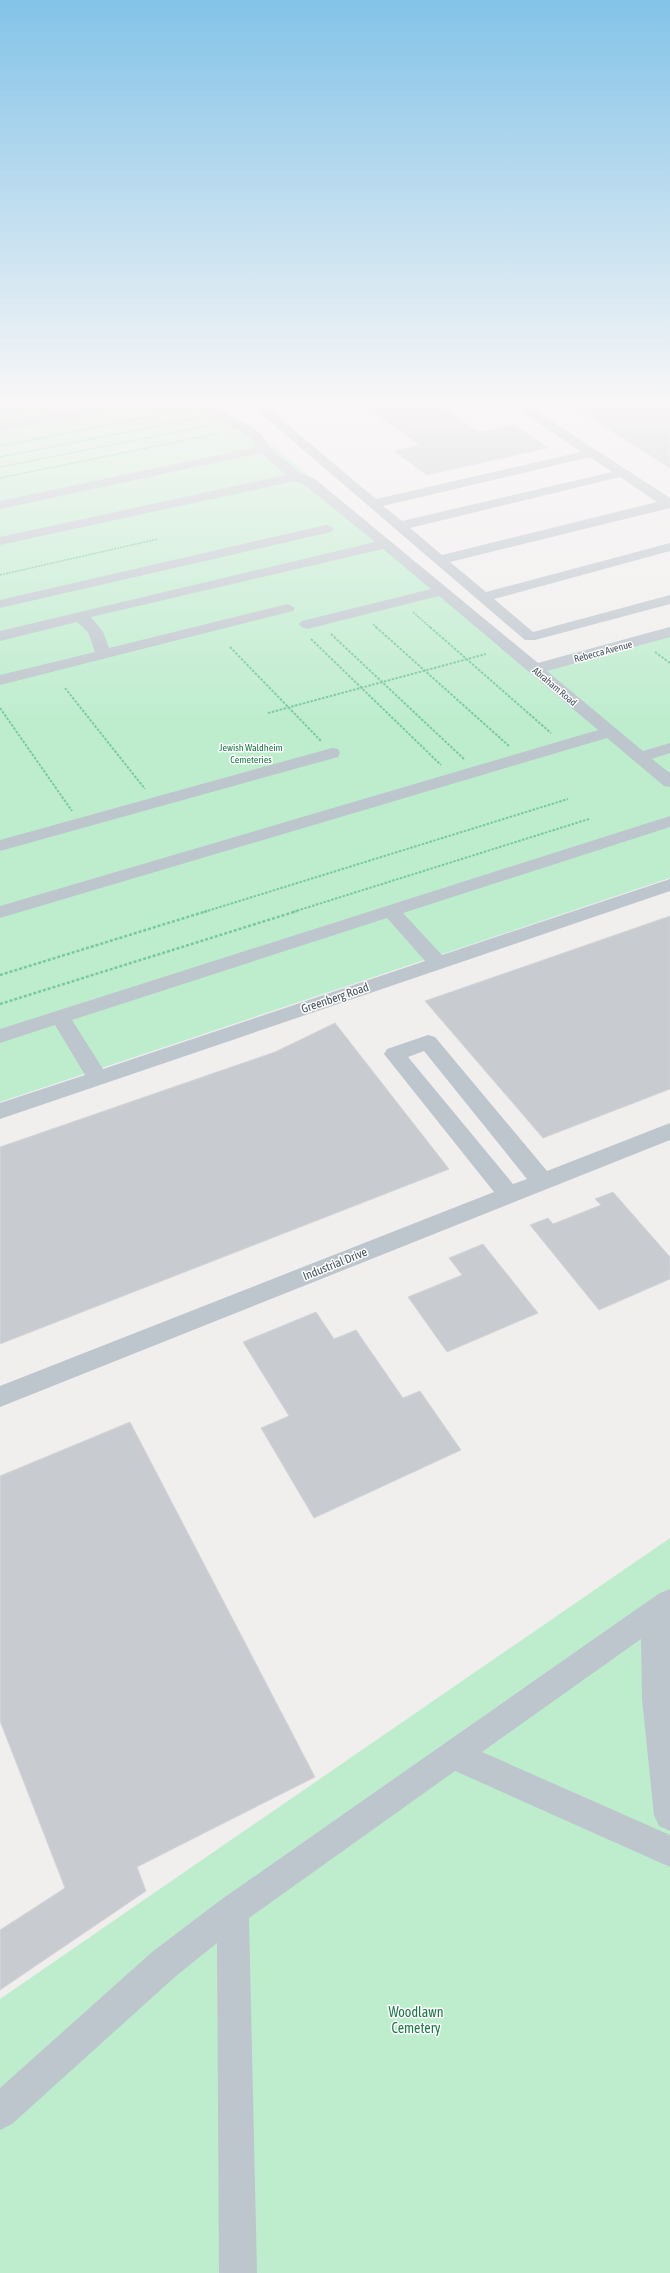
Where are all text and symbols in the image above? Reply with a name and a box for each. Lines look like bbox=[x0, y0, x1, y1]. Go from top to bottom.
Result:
street label: Rebecca Avenue bbox=[573, 638, 634, 665]
street label: Abraham Road bbox=[530, 665, 579, 708]
park label: Jewish Waldheim Cemeteries bbox=[219, 742, 283, 765]
street label: Greenberg Road bbox=[299, 980, 371, 1016]
street label: Industrial Drive bbox=[301, 1245, 369, 1283]
park label: Woodlawn Cemetery bbox=[389, 2004, 443, 2036]

